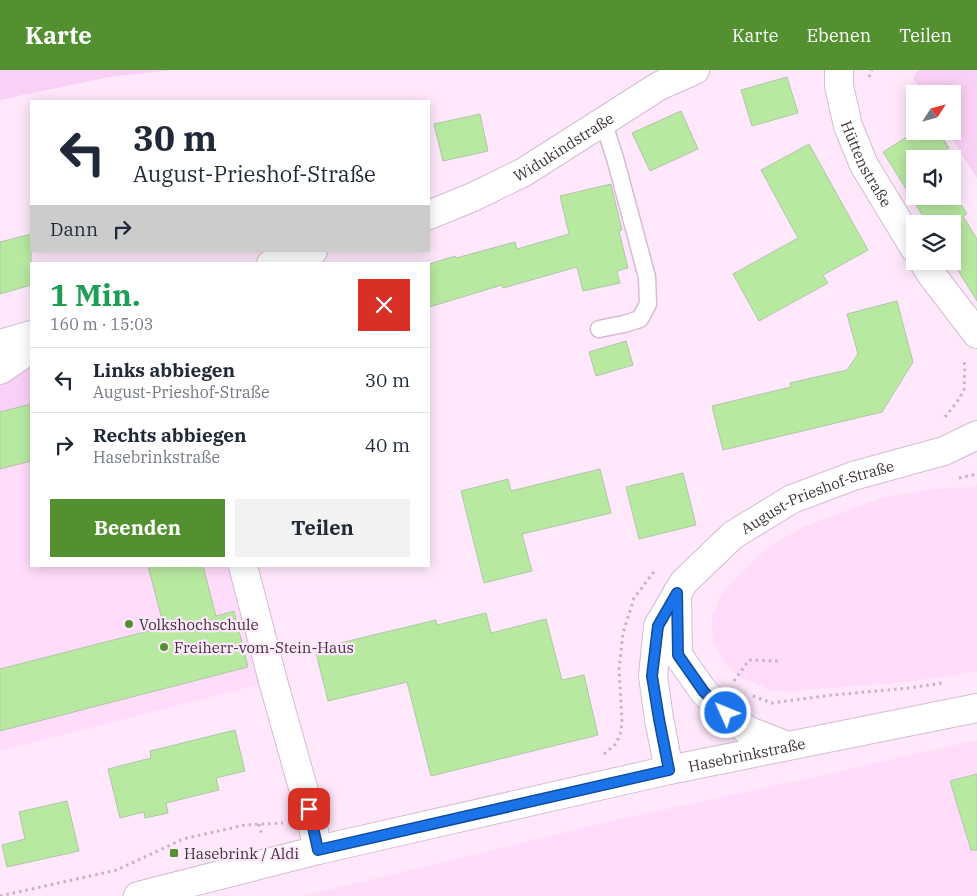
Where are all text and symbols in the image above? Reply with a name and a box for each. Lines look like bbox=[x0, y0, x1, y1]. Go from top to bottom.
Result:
text: Karte bbox=[25, 19, 92, 51]
text: Karte bbox=[732, 24, 778, 47]
text: Ebenen bbox=[806, 24, 871, 47]
text: Teilen bbox=[899, 24, 952, 47]
north arrow bbox=[906, 85, 961, 140]
map controls bbox=[906, 85, 961, 270]
street label: Widukindstraße bbox=[510, 108, 617, 185]
text: 30 m bbox=[133, 115, 217, 161]
street label: Hüttenstraße bbox=[837, 118, 896, 210]
icon: left bbox=[50, 120, 115, 185]
button: sound bbox=[906, 150, 961, 205]
text: August-Prieshof-Straße bbox=[133, 159, 376, 188]
icon: right bbox=[108, 215, 136, 243]
button: layers bbox=[906, 215, 961, 270]
text: Dann bbox=[50, 217, 98, 241]
text: 1 Min. bbox=[50, 275, 141, 314]
button: close bbox=[358, 279, 410, 331]
text: 160 m · 15:03 bbox=[50, 314, 153, 334]
text: Links abbiegen bbox=[93, 358, 235, 382]
icon: left bbox=[50, 366, 78, 394]
text: 30 m bbox=[365, 368, 410, 392]
text: August-Prieshof-Straße bbox=[93, 382, 270, 402]
text: Rechts abbiegen bbox=[93, 423, 247, 447]
icon: right bbox=[50, 431, 78, 459]
text: 40 m bbox=[365, 433, 410, 457]
text: Hasebrinkstraße bbox=[93, 447, 220, 467]
street label: August-Prieshof-Straße bbox=[737, 456, 896, 538]
button: Beenden bbox=[50, 499, 225, 557]
button: Teilen bbox=[235, 499, 410, 557]
place label: Volkshochschule bbox=[139, 615, 259, 634]
marker: Volkshochschule bbox=[123, 618, 135, 630]
place label: Freiherr-vom-Stein-Haus bbox=[174, 638, 354, 657]
marker: Freiherr-vom-Stein-Haus bbox=[158, 641, 170, 653]
position arrow bbox=[699, 686, 751, 738]
street label: Hasebrinkstraße bbox=[686, 733, 807, 775]
pin bbox=[288, 788, 330, 830]
icon: arrive bbox=[295, 795, 323, 823]
place label: Hasebrink / Aldi bbox=[184, 844, 299, 863]
marker: Hasebrink / Aldi bbox=[168, 847, 180, 859]

